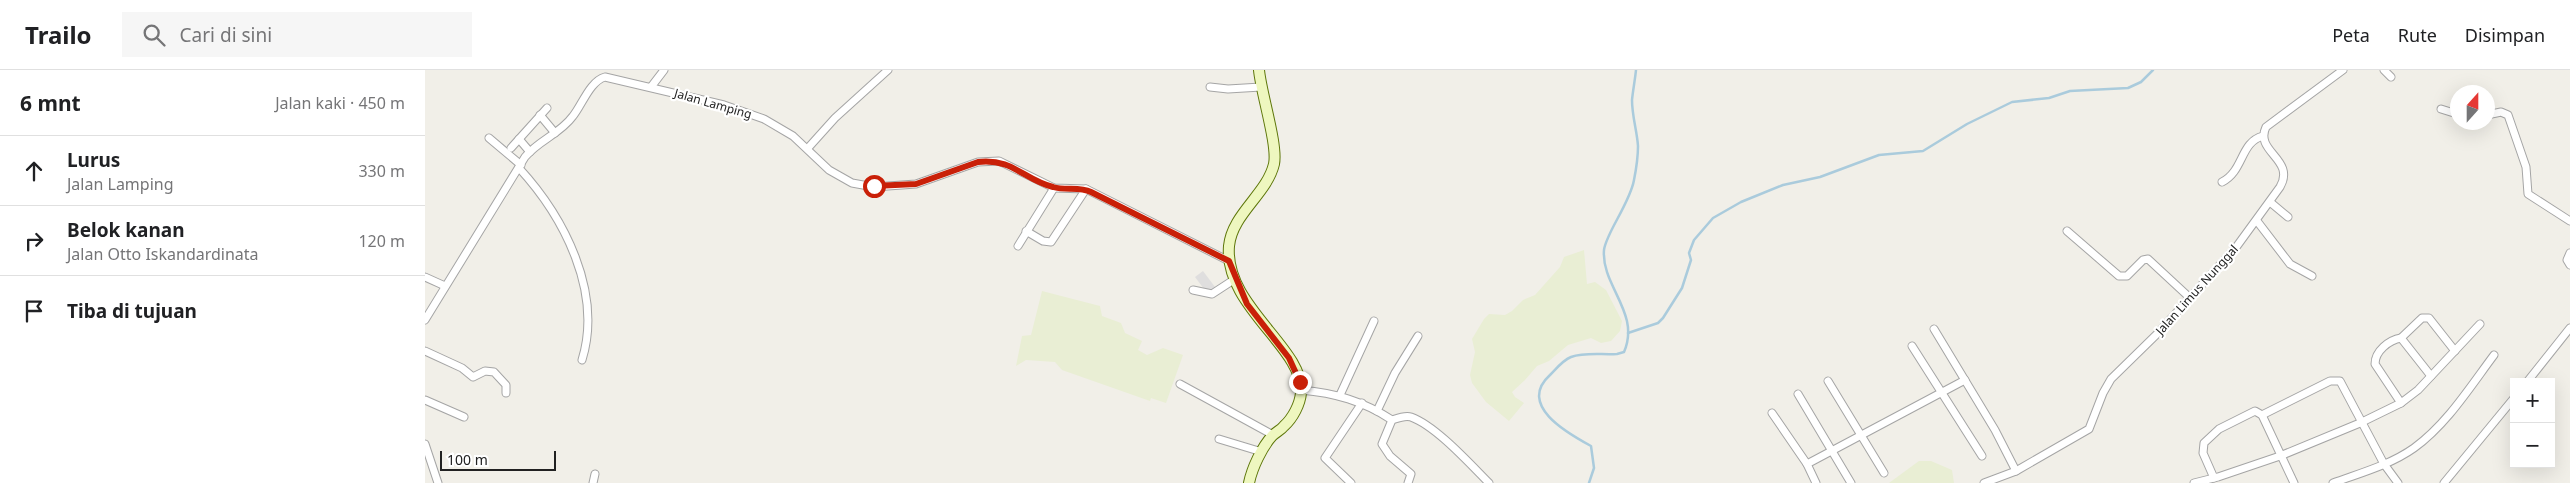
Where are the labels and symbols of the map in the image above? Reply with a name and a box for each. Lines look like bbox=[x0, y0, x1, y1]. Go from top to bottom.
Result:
street label: Jalan Lamping bbox=[671, 84, 754, 123]
north arrow bbox=[2450, 85, 2495, 130]
route start bbox=[863, 175, 886, 198]
street label: Jalan Limus Nunggal bbox=[2151, 241, 2242, 339]
route end bbox=[1289, 371, 1312, 394]
scale bar bbox=[440, 448, 556, 471]

